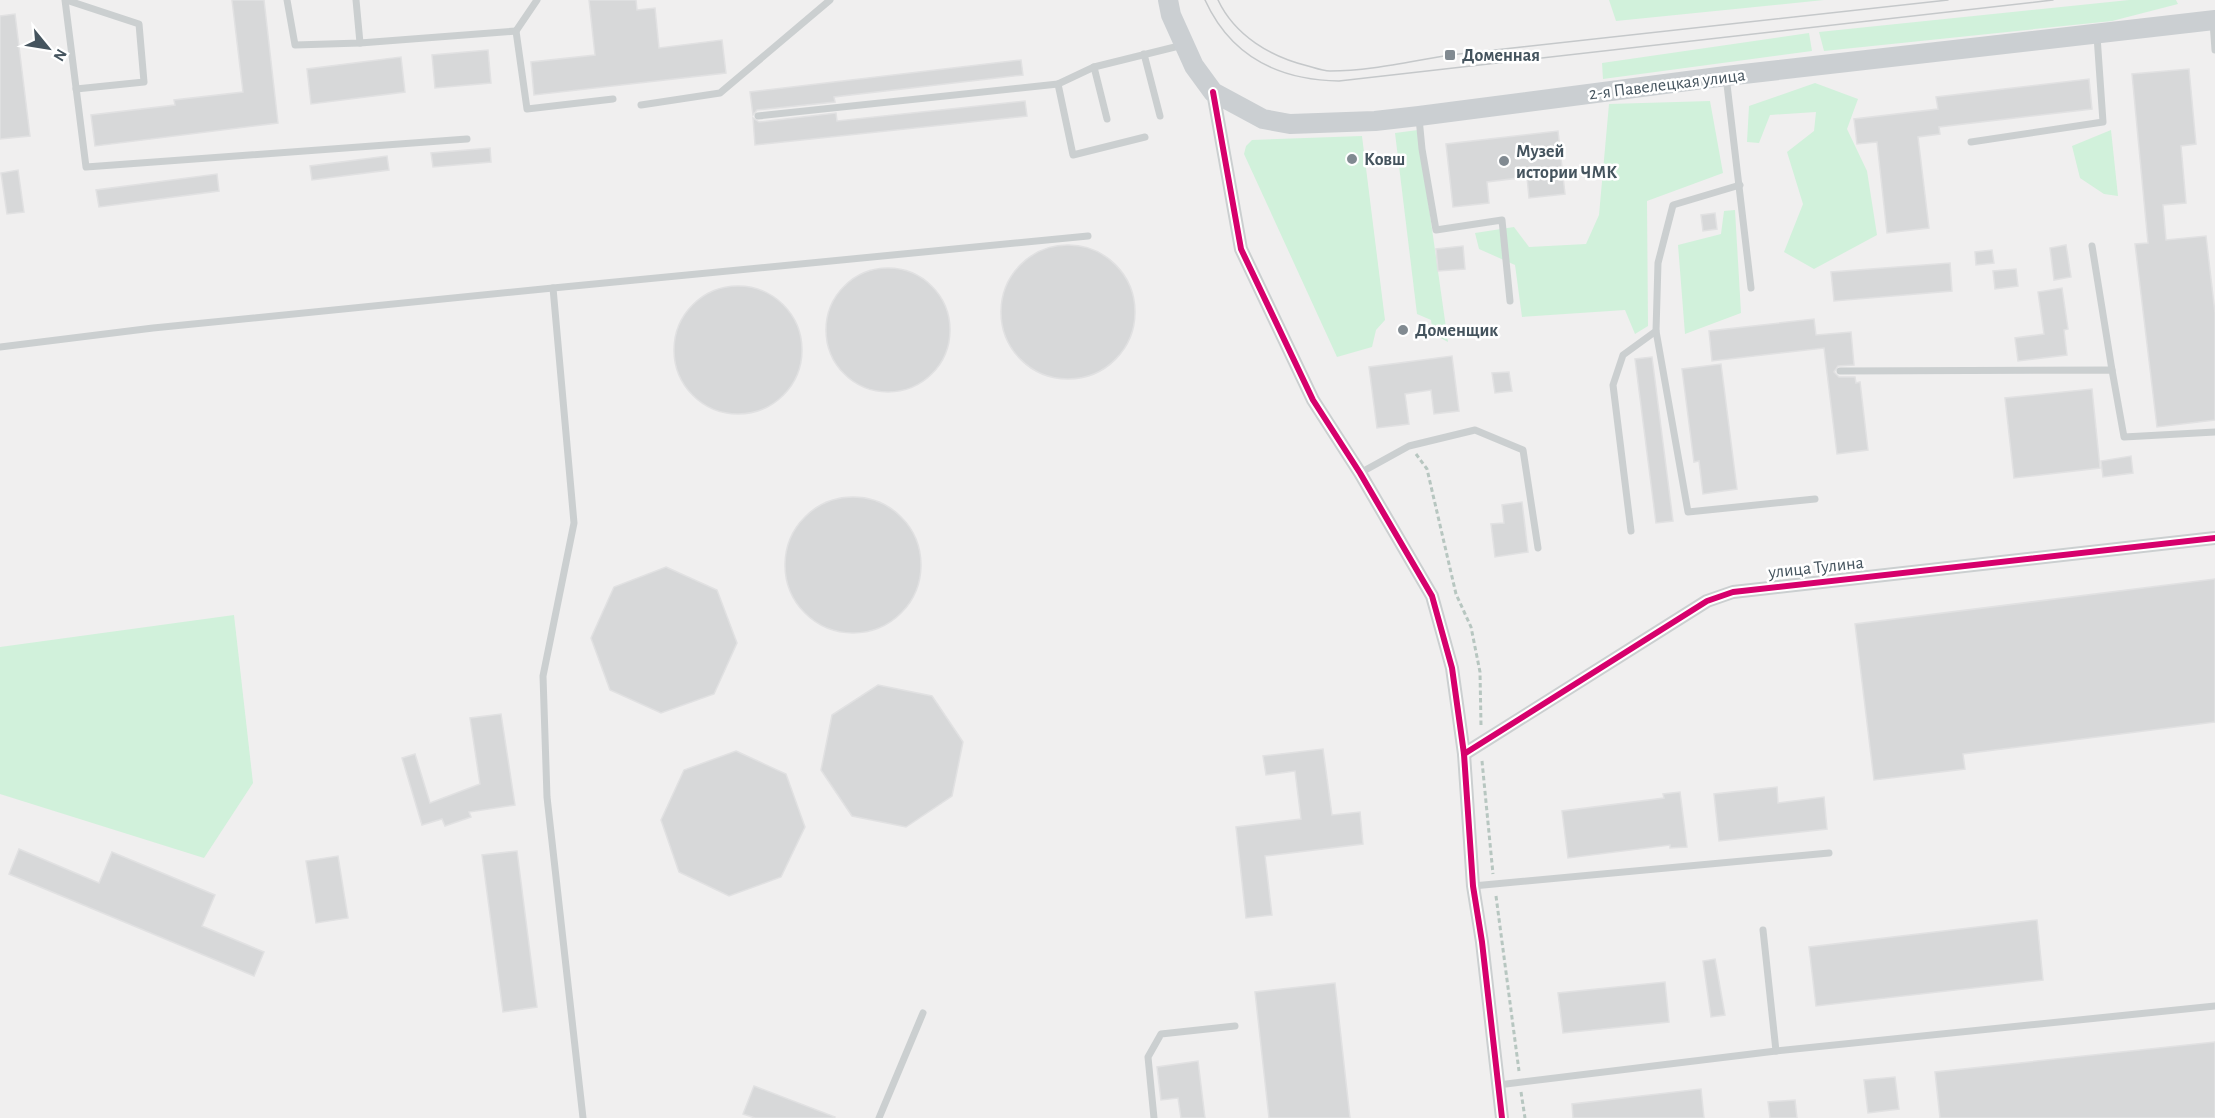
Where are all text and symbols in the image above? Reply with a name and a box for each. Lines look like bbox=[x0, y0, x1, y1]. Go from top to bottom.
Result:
north arrow bbox=[18, 18, 78, 78]
text: N bbox=[50, 46, 70, 64]
place label: Доменная bbox=[1462, 47, 1540, 65]
marker: Доменная bbox=[1443, 48, 1457, 62]
street label: 2-я Павелецкая улица bbox=[1588, 66, 1746, 104]
place label: Музей истории ЧМК bbox=[1516, 143, 1617, 182]
place label: Ковш bbox=[1364, 151, 1405, 169]
marker: Ковш bbox=[1345, 152, 1359, 166]
marker: Музей истории ЧМК bbox=[1497, 154, 1511, 168]
place label: Доменщик bbox=[1415, 322, 1498, 340]
marker: Доменщик bbox=[1396, 323, 1410, 337]
street label: улица Тулина bbox=[1766, 554, 1865, 582]

